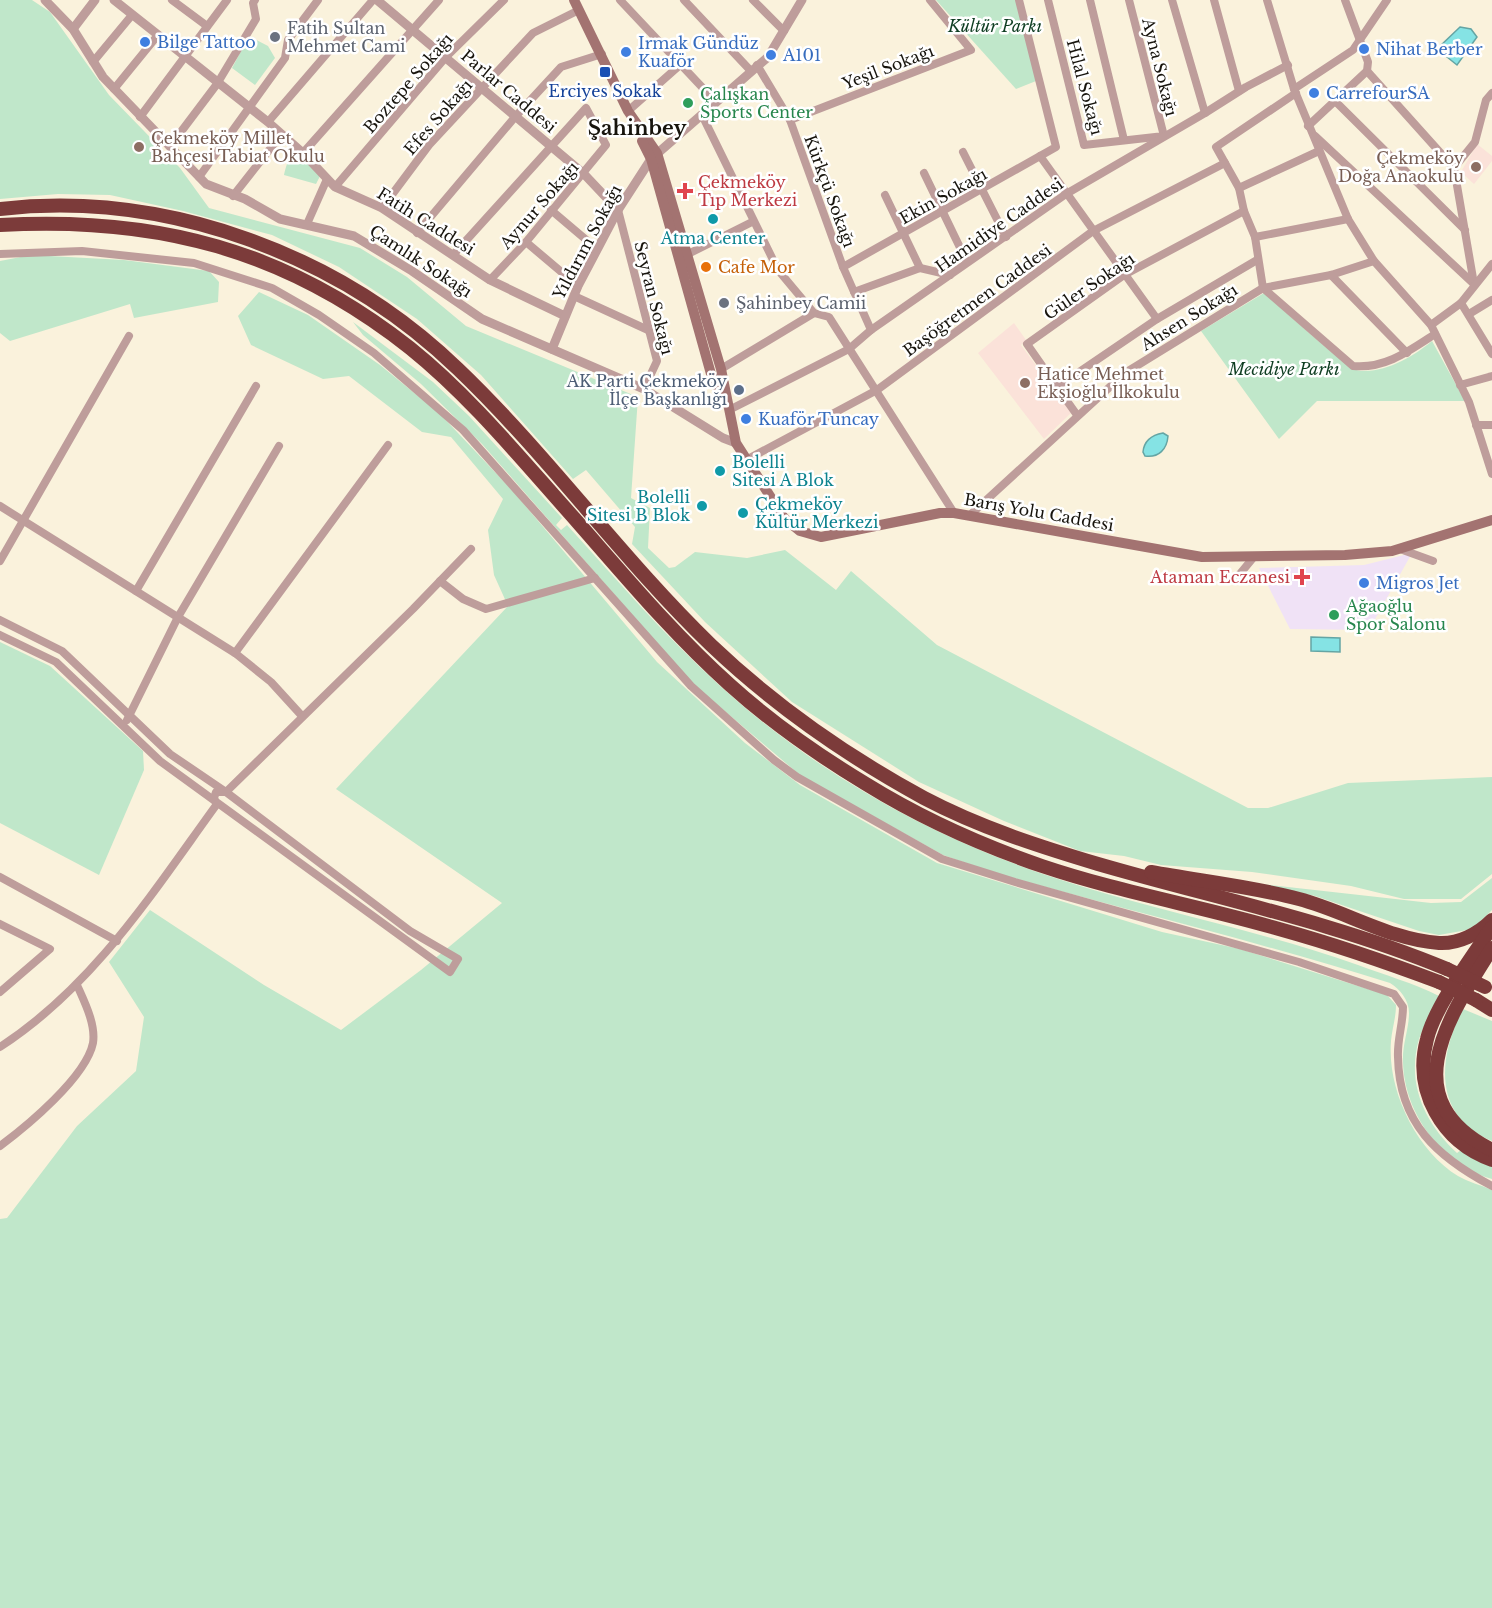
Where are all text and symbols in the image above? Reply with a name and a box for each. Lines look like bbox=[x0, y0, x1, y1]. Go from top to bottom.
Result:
street label: Ayna Sokağı bbox=[1138, 15, 1182, 119]
park label: Kültür Parkı bbox=[947, 16, 1042, 36]
place label: Fatih Sultan Mehmet Cami bbox=[287, 18, 406, 56]
street label: Boztepe Sokağı bbox=[359, 29, 457, 137]
marker: Fatih Sultan Mehmet Cami bbox=[268, 30, 282, 44]
place label: Bilge Tattoo bbox=[157, 32, 256, 52]
place label: Irmak Gündüz Kuaför bbox=[638, 33, 759, 71]
marker: Bilge Tattoo bbox=[138, 35, 152, 49]
street label: Hilal Sokağı bbox=[1063, 37, 1108, 138]
place label: Nihat Berber bbox=[1376, 39, 1483, 59]
street label: Yeşil Sokağı bbox=[838, 40, 937, 94]
marker: Nihat Berber bbox=[1357, 42, 1371, 56]
street label: Parlar Caddesi bbox=[457, 45, 561, 137]
marker: Irmak Gündüz Kuaför bbox=[619, 45, 633, 59]
place label: A101 bbox=[782, 45, 821, 65]
marker: A101 bbox=[764, 48, 778, 62]
marker: Erciyes Sokak bbox=[598, 65, 612, 79]
street label: Efes Sokağı bbox=[400, 75, 477, 159]
place label: Erciyes Sokak bbox=[548, 81, 662, 101]
place label: CarrefourSA bbox=[1326, 83, 1430, 103]
place label: Çalışkan Sports Center bbox=[700, 84, 813, 122]
marker: CarrefourSA bbox=[1307, 86, 1321, 100]
marker: Çalışkan Sports Center bbox=[681, 96, 695, 110]
district label: Şahinbey bbox=[588, 116, 687, 140]
place label: Çekmeköy Millet Bahçesi Tabiat Okulu bbox=[151, 128, 325, 166]
street label: Kürkçü Sokağı bbox=[800, 132, 860, 251]
marker: Çekmeköy Millet Bahçesi Tabiat Okulu bbox=[132, 140, 146, 154]
place label: Çekmeköy Doğa Anaokulu bbox=[1338, 148, 1465, 186]
street label: Aynur Sokağı bbox=[495, 157, 583, 254]
marker: Çekmeköy Doğa Anaokulu bbox=[1469, 160, 1483, 174]
street label: Ekin Sokağı bbox=[896, 163, 991, 228]
place label: Çekmeköy Tıp Merkezi bbox=[698, 172, 798, 210]
street label: Hamidiye Caddesi bbox=[931, 173, 1067, 277]
street label: Yıldırım Sokağı bbox=[548, 181, 626, 304]
marker: Çekmeköy Tıp Merkezi bbox=[676, 182, 694, 200]
street label: Fatih Caddesi bbox=[374, 183, 479, 259]
marker: Atma Center bbox=[706, 212, 720, 226]
street label: Çamlık Sokağı bbox=[366, 220, 477, 302]
place label: Atma Center bbox=[660, 228, 766, 248]
street label: Seyran Sokağı bbox=[630, 239, 678, 357]
street label: Başöğretmen Caddesi bbox=[899, 239, 1055, 360]
street label: Güler Sokağı bbox=[1040, 248, 1139, 324]
place label: Cafe Mor bbox=[718, 257, 795, 277]
marker: Cafe Mor bbox=[699, 260, 713, 274]
street label: Ahsen Sokağı bbox=[1136, 279, 1241, 355]
place label: Şahinbey Camii bbox=[736, 293, 867, 313]
marker: Şahinbey Camii bbox=[717, 296, 731, 310]
park label: Mecidiye Parkı bbox=[1228, 359, 1339, 379]
place label: Hatice Mehmet Ekşioğlu İlkokulu bbox=[1037, 364, 1180, 402]
place label: AK Parti Çekmeköy İlçe Başkanlığı bbox=[566, 371, 728, 409]
marker: Hatice Mehmet Ekşioğlu İlkokulu bbox=[1018, 376, 1032, 390]
marker: AK Parti Çekmeköy İlçe Başkanlığı bbox=[732, 383, 746, 397]
place label: Kuaför Tuncay bbox=[758, 409, 880, 429]
marker: Kuaför Tuncay bbox=[739, 412, 753, 426]
place label: Bolelli Sitesi A Blok bbox=[732, 452, 834, 490]
marker: Bolelli Sitesi A Blok bbox=[713, 464, 727, 478]
place label: Bolelli Sitesi B Blok bbox=[587, 487, 691, 525]
street label: Barış Yolu Caddesi bbox=[963, 489, 1116, 535]
place label: Çekmeköy Kültür Merkezi bbox=[755, 494, 879, 532]
marker: Bolelli Sitesi B Blok bbox=[695, 499, 709, 513]
marker: Çekmeköy Kültür Merkezi bbox=[736, 506, 750, 520]
place label: Ataman Eczanesi bbox=[1149, 567, 1291, 587]
marker: Ataman Eczanesi bbox=[1295, 570, 1309, 584]
place label: Migros Jet bbox=[1376, 573, 1459, 593]
marker: Migros Jet bbox=[1357, 576, 1371, 590]
place label: Ağaoğlu Spor Salonu bbox=[1345, 596, 1446, 634]
marker: Ağaoğlu Spor Salonu bbox=[1327, 608, 1341, 622]

